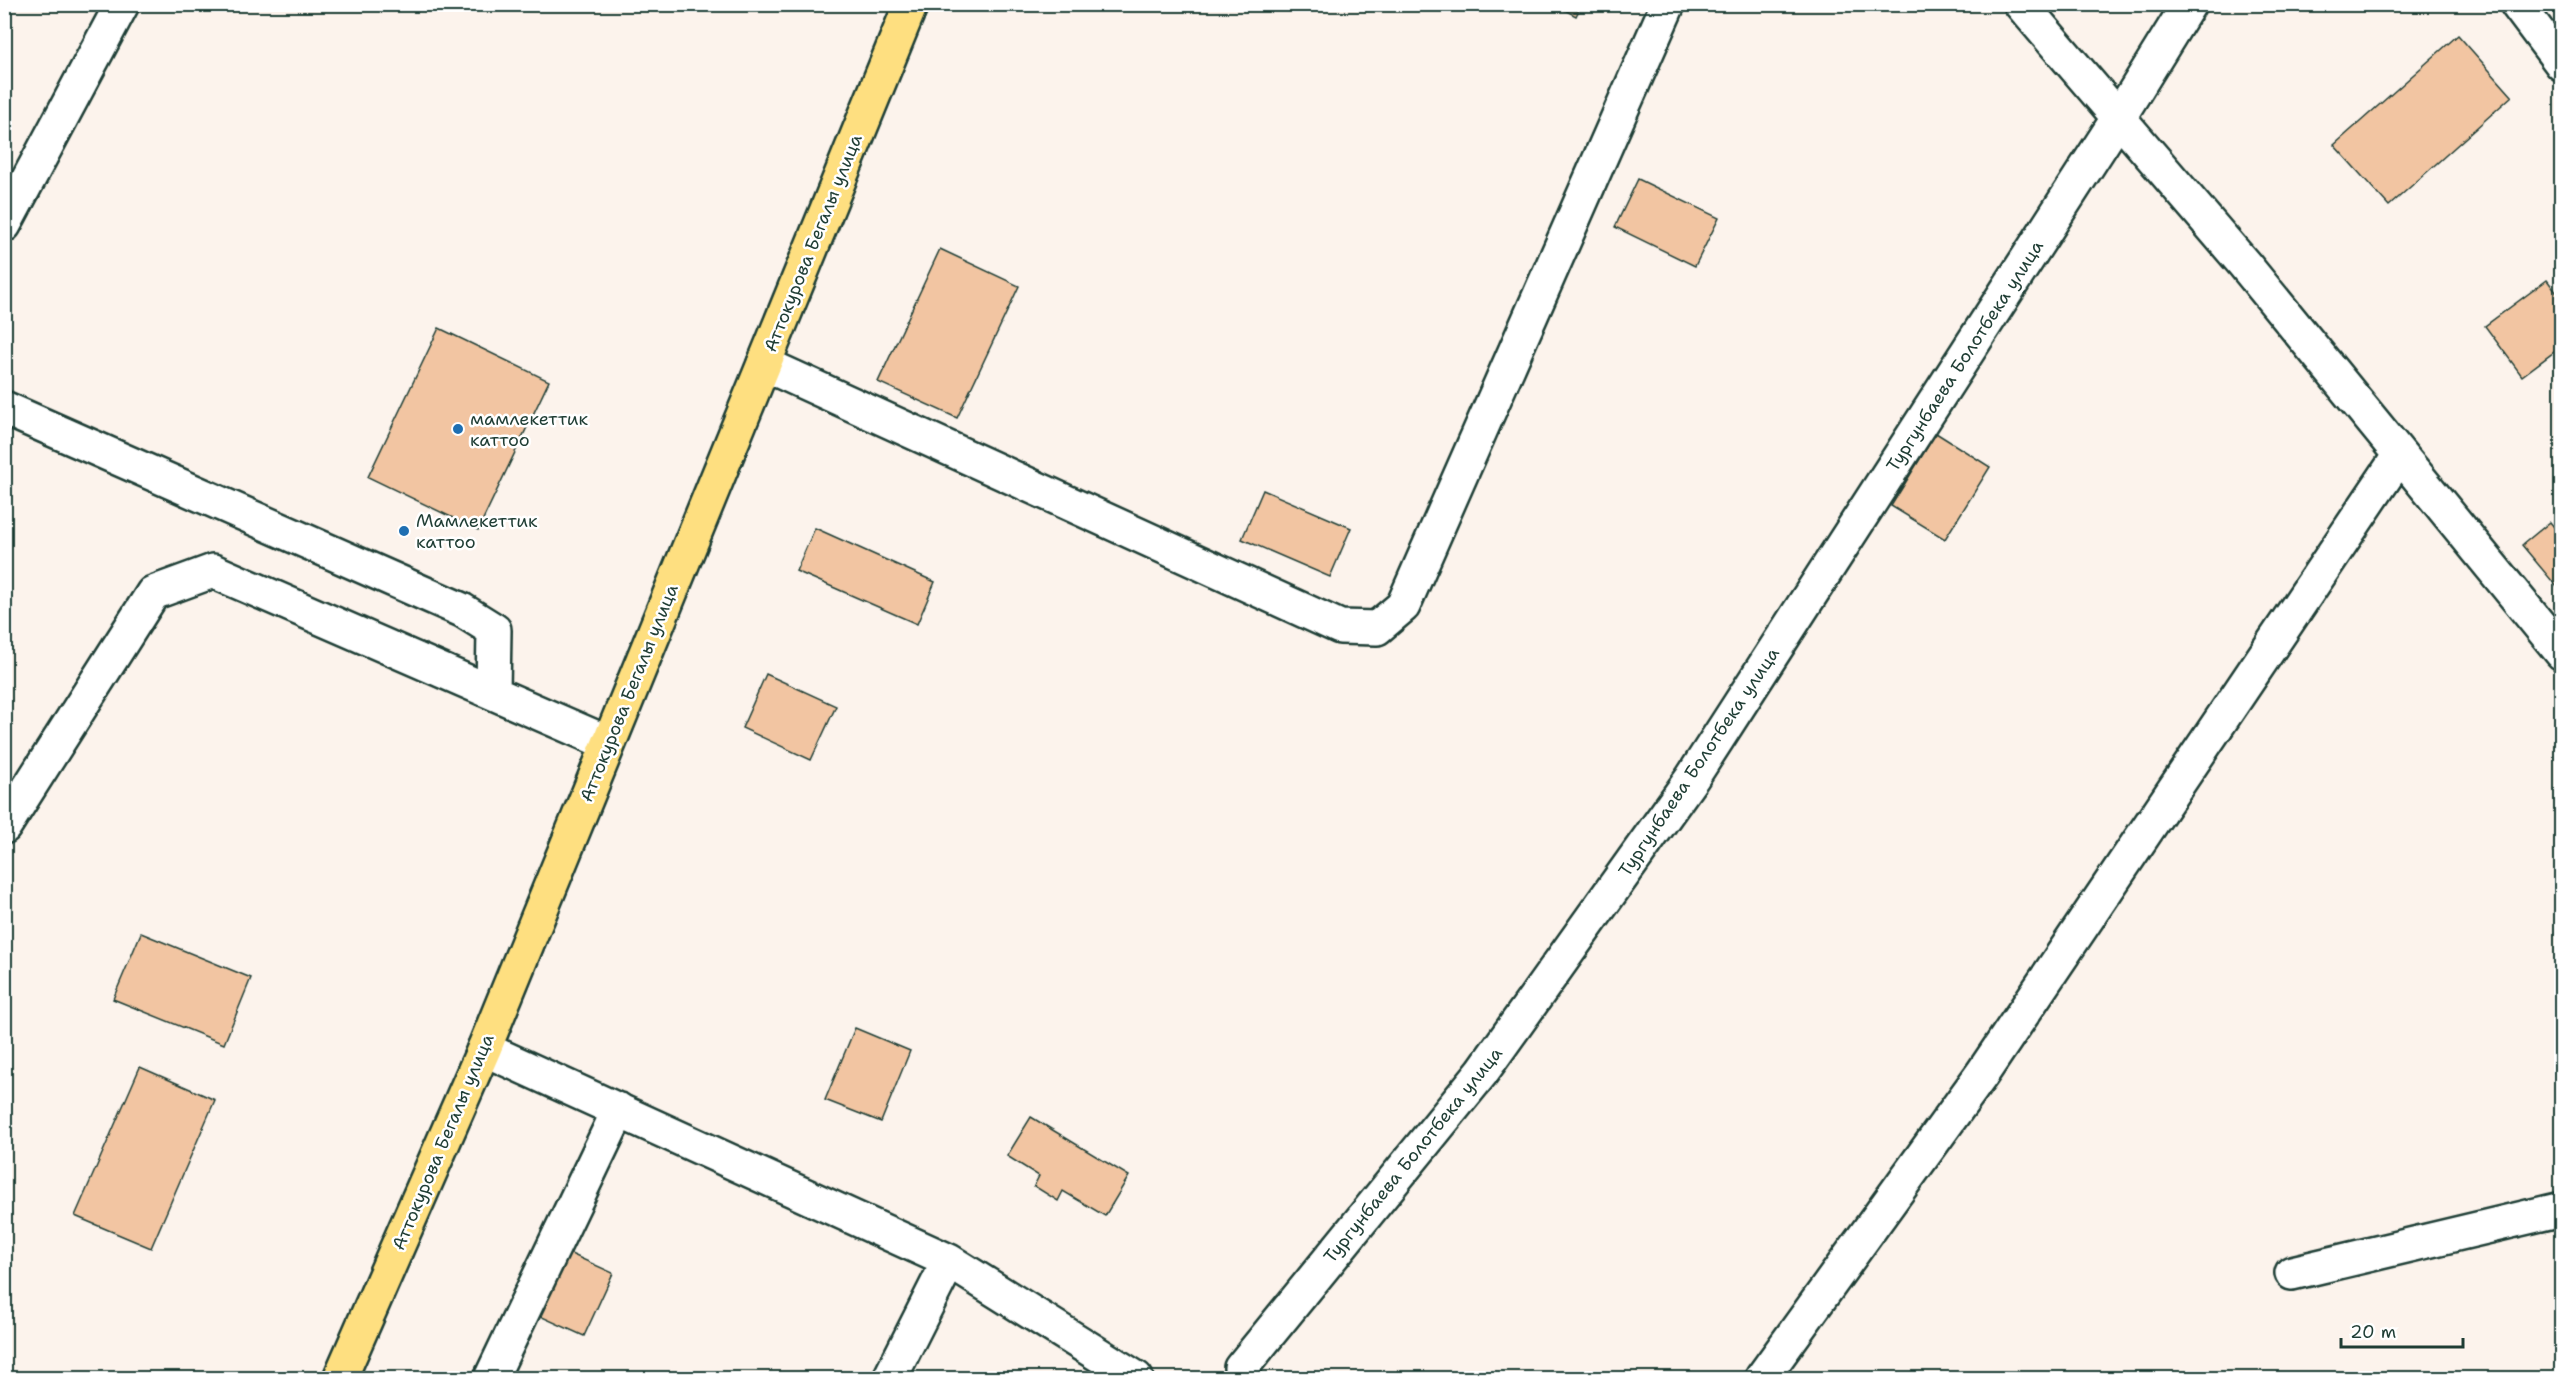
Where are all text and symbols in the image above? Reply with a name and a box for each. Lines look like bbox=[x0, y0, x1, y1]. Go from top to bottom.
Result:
street label: Аттокурова Бегалы улица bbox=[758, 131, 868, 355]
street label: Тургунбаева Болотбека улица bbox=[1881, 236, 2049, 476]
place label: мамлекеттик каттоо bbox=[470, 407, 589, 452]
marker: мамлекеттик каттоо bbox=[451, 422, 465, 436]
place label: Мамлекеттик каттоо bbox=[416, 509, 538, 554]
marker: Мамлекеттик каттоо bbox=[397, 524, 411, 538]
street label: Аттокурова Бегалы улица bbox=[574, 581, 684, 805]
street label: Тургунбаева Болотбека улица bbox=[1613, 643, 1785, 881]
street label: Аттокурова Бегалы улица bbox=[386, 1030, 500, 1254]
street label: Тургунбаева Болотбека улица bbox=[1318, 1042, 1508, 1268]
scale bar bbox=[2341, 1311, 2462, 1349]
text: 20 m bbox=[2350, 1320, 2396, 1344]

